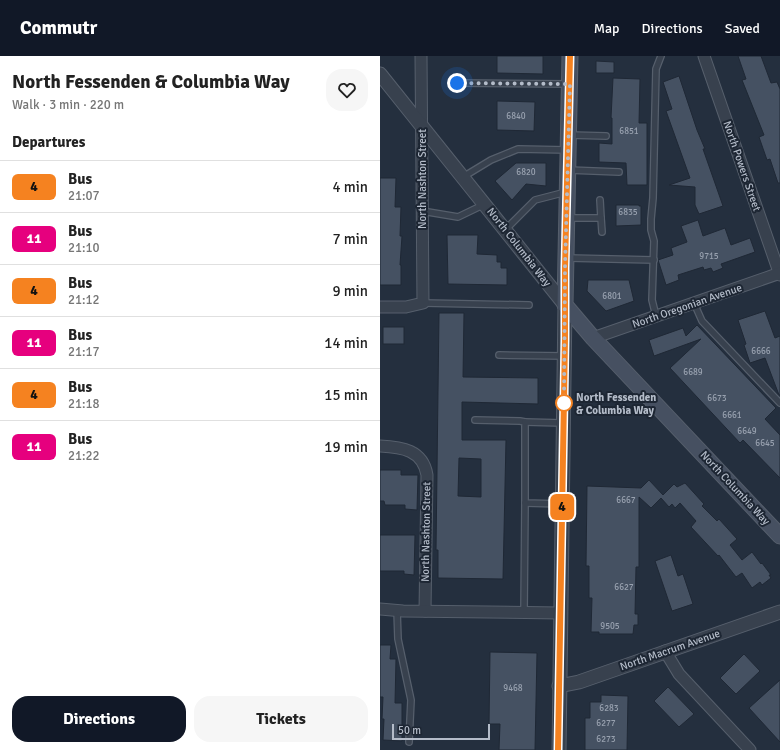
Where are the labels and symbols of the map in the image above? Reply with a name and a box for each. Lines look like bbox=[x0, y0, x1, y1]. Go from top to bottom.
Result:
your location bbox=[447, 73, 467, 93]
house number: 6840 bbox=[506, 111, 526, 122]
street label: North Powers Street bbox=[720, 119, 764, 213]
house number: 6851 bbox=[619, 126, 639, 137]
street label: North Nashton Street bbox=[416, 129, 429, 229]
house number: 6820 bbox=[516, 167, 536, 178]
street label: North Columbia Way bbox=[484, 205, 554, 290]
house number: 6835 bbox=[618, 207, 638, 218]
house number: 9715 bbox=[699, 251, 719, 262]
street label: North Oregonian Avenue bbox=[630, 281, 744, 331]
house number: 6801 bbox=[602, 291, 622, 302]
house number: 6666 bbox=[751, 346, 771, 357]
house number: 6689 bbox=[683, 367, 703, 378]
place label: North Fessenden & Columbia Way bbox=[576, 391, 656, 417]
house number: 6673 bbox=[707, 393, 727, 404]
marker: North Fessenden & Columbia Way bbox=[555, 394, 573, 412]
house number: 6661 bbox=[722, 410, 742, 421]
house number: 6649 bbox=[737, 426, 757, 437]
house number: 6645 bbox=[755, 438, 775, 449]
street label: North Columbia Way bbox=[697, 448, 773, 528]
street label: North Nashton Street bbox=[419, 482, 433, 582]
line badge: 4 bbox=[549, 494, 575, 520]
house number: 6667 bbox=[616, 495, 636, 506]
house number: 6627 bbox=[614, 582, 634, 593]
house number: 9505 bbox=[600, 621, 620, 632]
street label: North Macrum Avenue bbox=[618, 627, 722, 673]
house number: 9468 bbox=[503, 683, 523, 694]
house number: 6283 bbox=[599, 703, 619, 714]
house number: 6277 bbox=[596, 718, 616, 729]
scale bar bbox=[392, 722, 490, 741]
house number: 6273 bbox=[596, 734, 616, 745]

